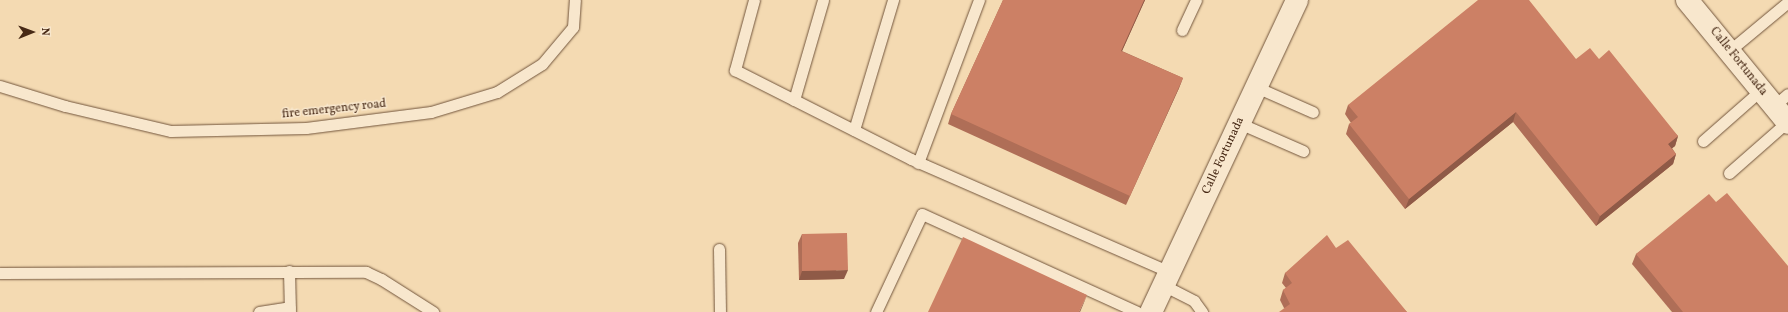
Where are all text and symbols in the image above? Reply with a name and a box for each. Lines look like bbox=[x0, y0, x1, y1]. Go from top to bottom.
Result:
north arrow bbox=[12, 12, 52, 52]
street label: Calle Fortunada bbox=[1706, 25, 1770, 99]
text: N bbox=[37, 28, 52, 36]
street label: fire emergency road bbox=[281, 97, 387, 123]
street label: Calle Fortunada bbox=[1200, 115, 1248, 197]

